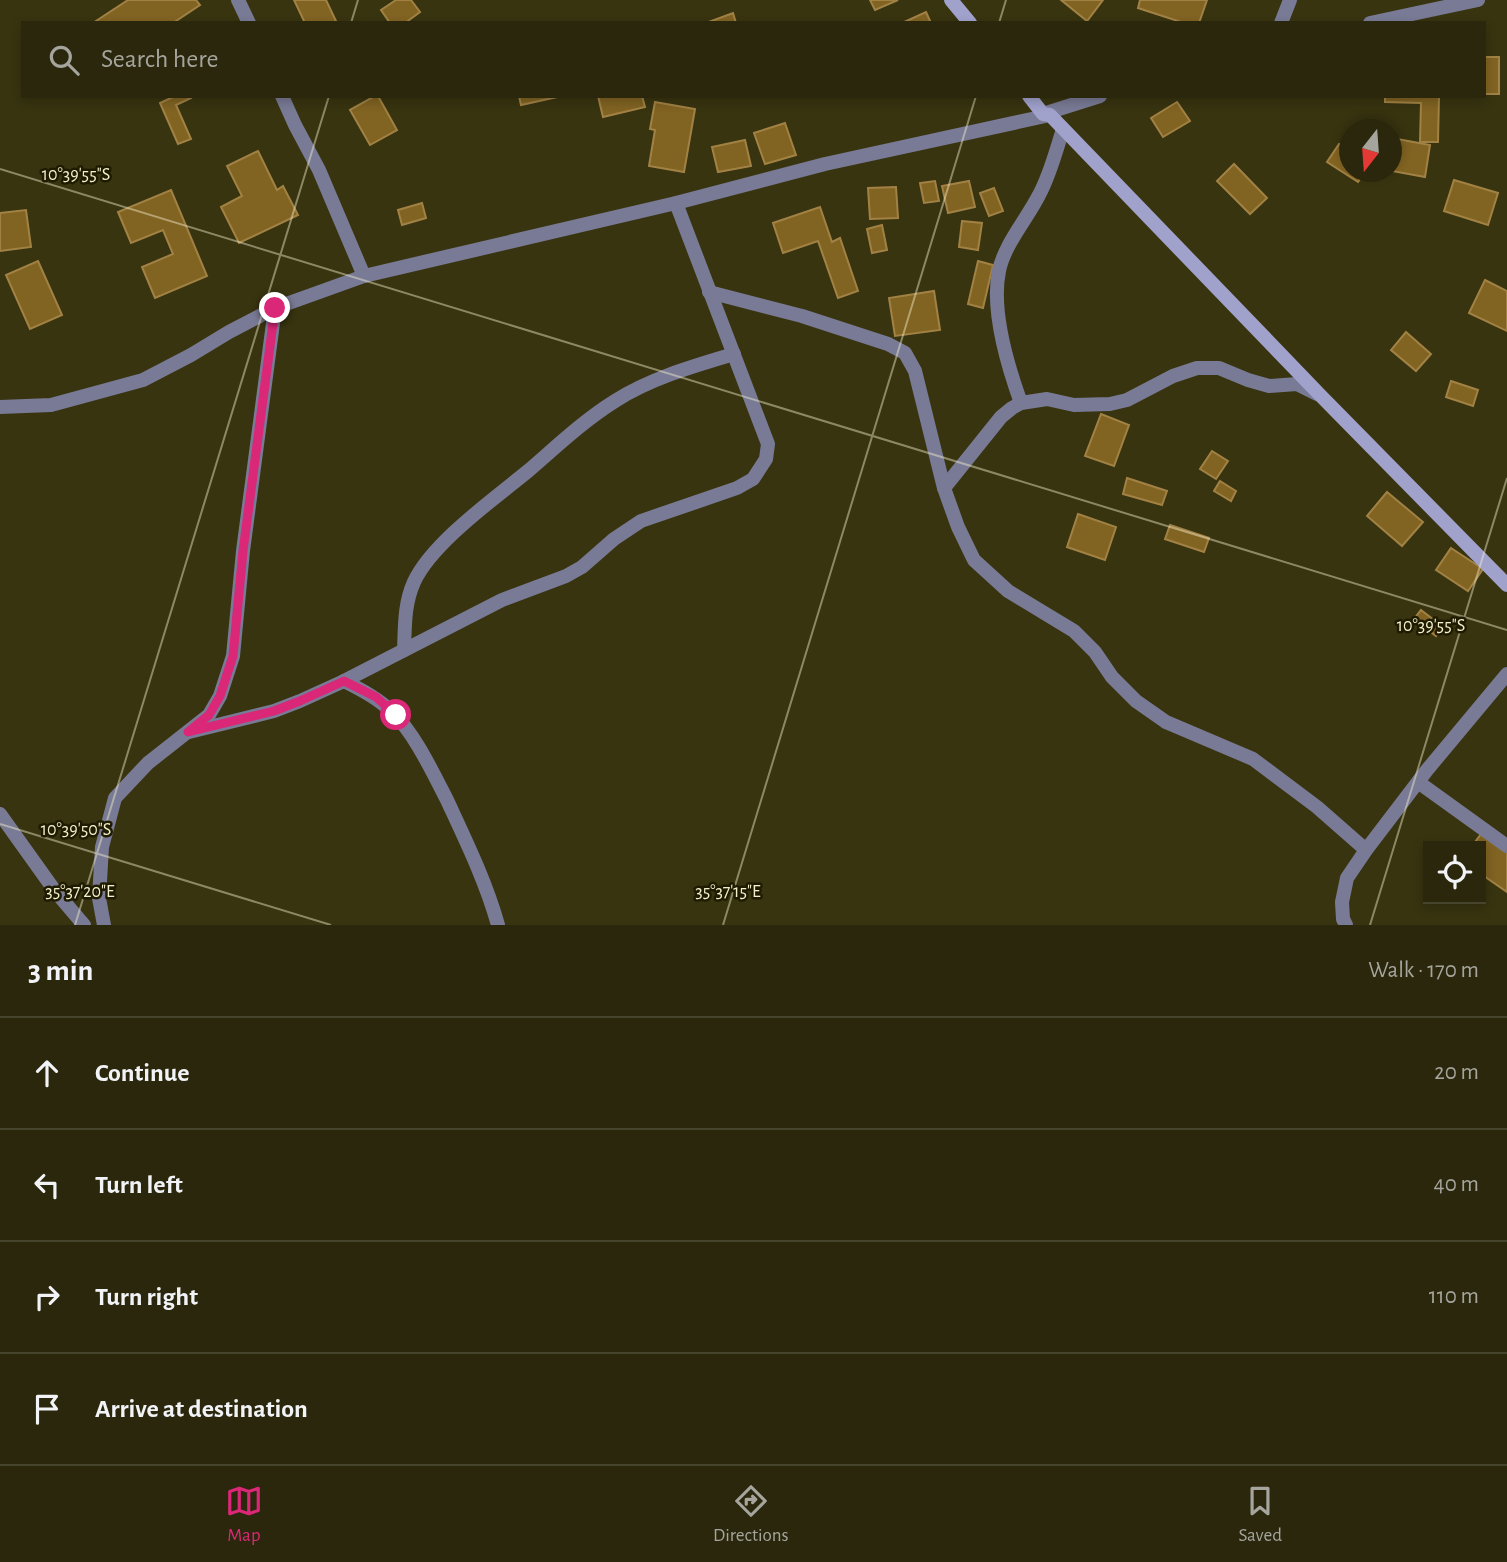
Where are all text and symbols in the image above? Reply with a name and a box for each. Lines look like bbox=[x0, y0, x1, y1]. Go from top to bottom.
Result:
search box bbox=[21, 21, 1486, 98]
icon: search bbox=[45, 41, 83, 79]
text: Search here bbox=[101, 46, 219, 72]
north arrow bbox=[1339, 119, 1402, 182]
text: 10°39'55"S bbox=[42, 166, 110, 184]
route end bbox=[259, 292, 290, 323]
text: 10°39'55"S bbox=[1397, 617, 1465, 635]
route start bbox=[380, 699, 411, 730]
text: 10°39'50"S bbox=[41, 821, 111, 839]
map controls bbox=[1423, 841, 1486, 904]
button: locate bbox=[1423, 841, 1486, 904]
text: 35°37'20"E bbox=[45, 883, 115, 901]
text: 35°37'15"E bbox=[695, 883, 761, 901]
text: 3 min bbox=[28, 956, 93, 986]
text: Walk · 170 m bbox=[1368, 959, 1479, 982]
icon: ahead bbox=[28, 1054, 66, 1092]
text: Continue bbox=[95, 1060, 190, 1086]
text: 20 m bbox=[1434, 1061, 1479, 1084]
icon: left bbox=[28, 1166, 66, 1204]
text: Turn left bbox=[95, 1172, 183, 1198]
text: 40 m bbox=[1434, 1173, 1479, 1196]
icon: right bbox=[28, 1278, 66, 1316]
text: Turn right bbox=[95, 1284, 198, 1310]
text: 110 m bbox=[1429, 1285, 1479, 1308]
icon: arrive bbox=[28, 1390, 66, 1428]
text: Arrive at destination bbox=[95, 1396, 308, 1422]
tab: Map bbox=[225, 1482, 263, 1547]
tab: Directions bbox=[713, 1482, 789, 1547]
tab: Saved bbox=[1239, 1482, 1282, 1547]

